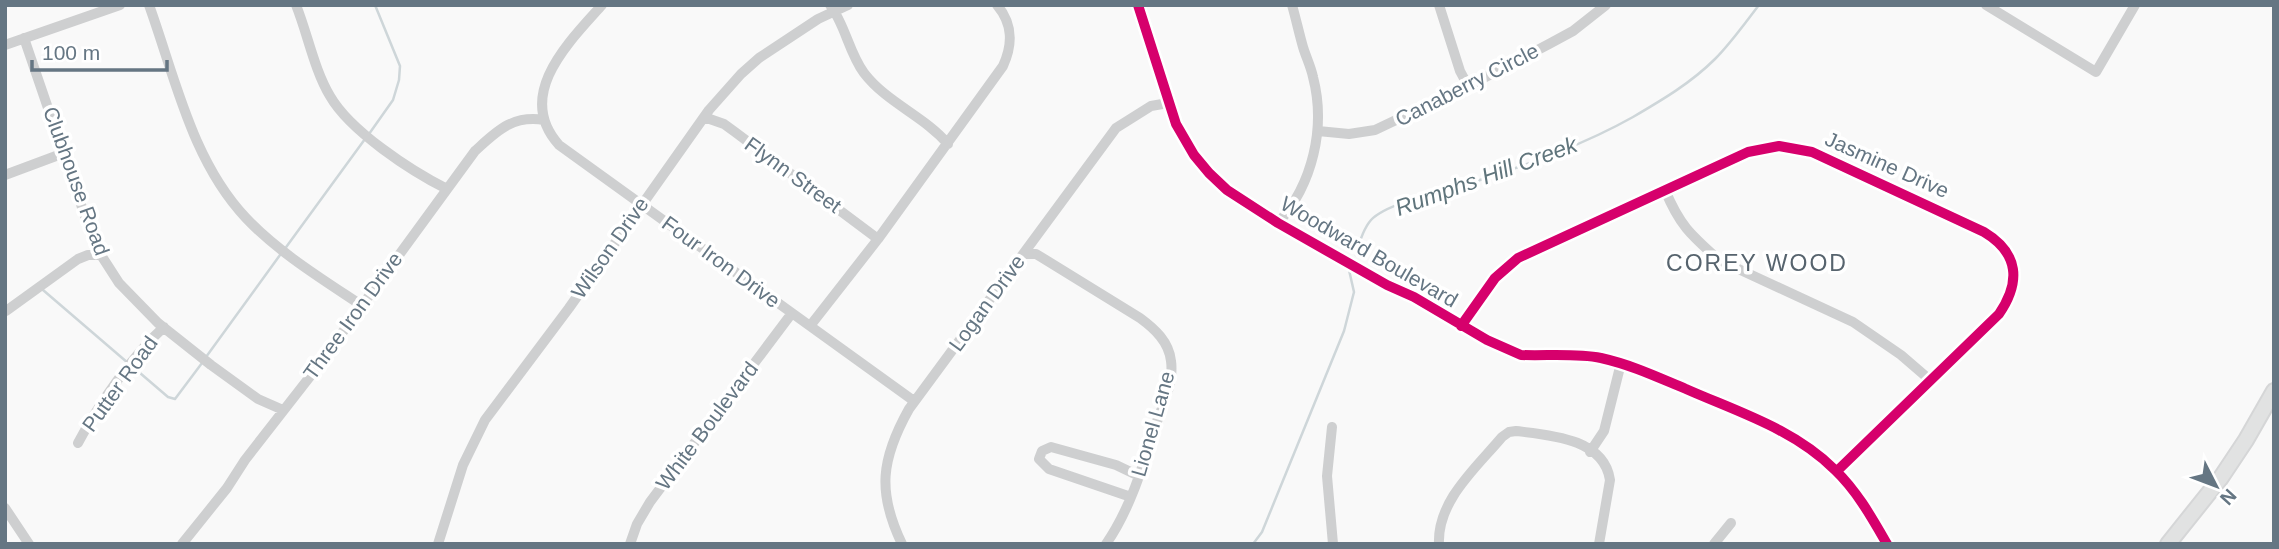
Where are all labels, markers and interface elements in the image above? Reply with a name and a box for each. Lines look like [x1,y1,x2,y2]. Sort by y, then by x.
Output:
scale bar [32,28,166,72]
street label: Canaberry Circle [1391,39,1542,131]
text: 100 m [42,41,100,64]
street label: Clubhouse Road [39,103,114,258]
street label: Jasmine Drive [1822,127,1953,202]
water label: Rumphs Hill Creek [1391,130,1582,221]
street label: Flynn Street [741,132,846,217]
street label: Woodward Boulevard [1277,192,1462,312]
street label: Wilson Drive [566,193,653,303]
street label: Four Iron Drive [658,211,785,312]
street label: Three Iron Drive [299,248,406,384]
street label: Logan Drive [944,250,1029,355]
district label: COREY WOOD [1666,250,1848,276]
street label: Putter Road [77,332,162,436]
street label: White Boulevard [651,357,762,494]
street label: Lionel Lane [1126,368,1179,479]
north arrow [2181,451,2251,521]
text: N [2216,485,2241,509]

